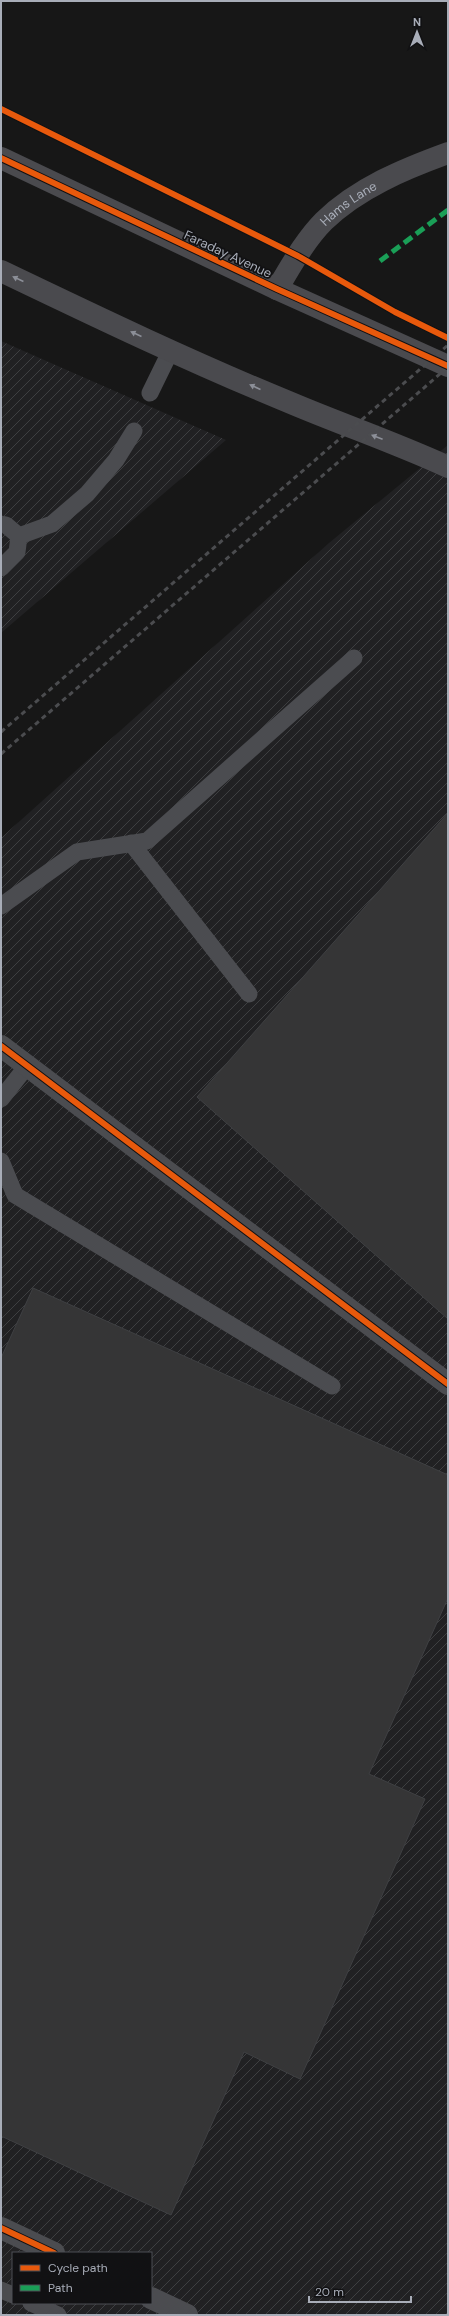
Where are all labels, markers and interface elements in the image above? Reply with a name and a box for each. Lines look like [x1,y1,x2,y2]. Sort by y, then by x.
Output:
north arrow [397,12,437,52]
text: N [413,15,421,29]
street label: Hams Lane [316,177,379,229]
street label: Faraday Avenue [181,226,275,282]
one-way arrow [13,276,24,282]
one-way arrow [130,331,142,337]
one-way arrow [249,384,260,390]
one-way arrow [371,434,383,440]
legend [12,2252,152,2304]
text: Cycle path [48,2260,108,2276]
scale bar [309,2278,411,2304]
text: Path [48,2280,73,2296]
text: 20 m [315,2284,344,2300]

